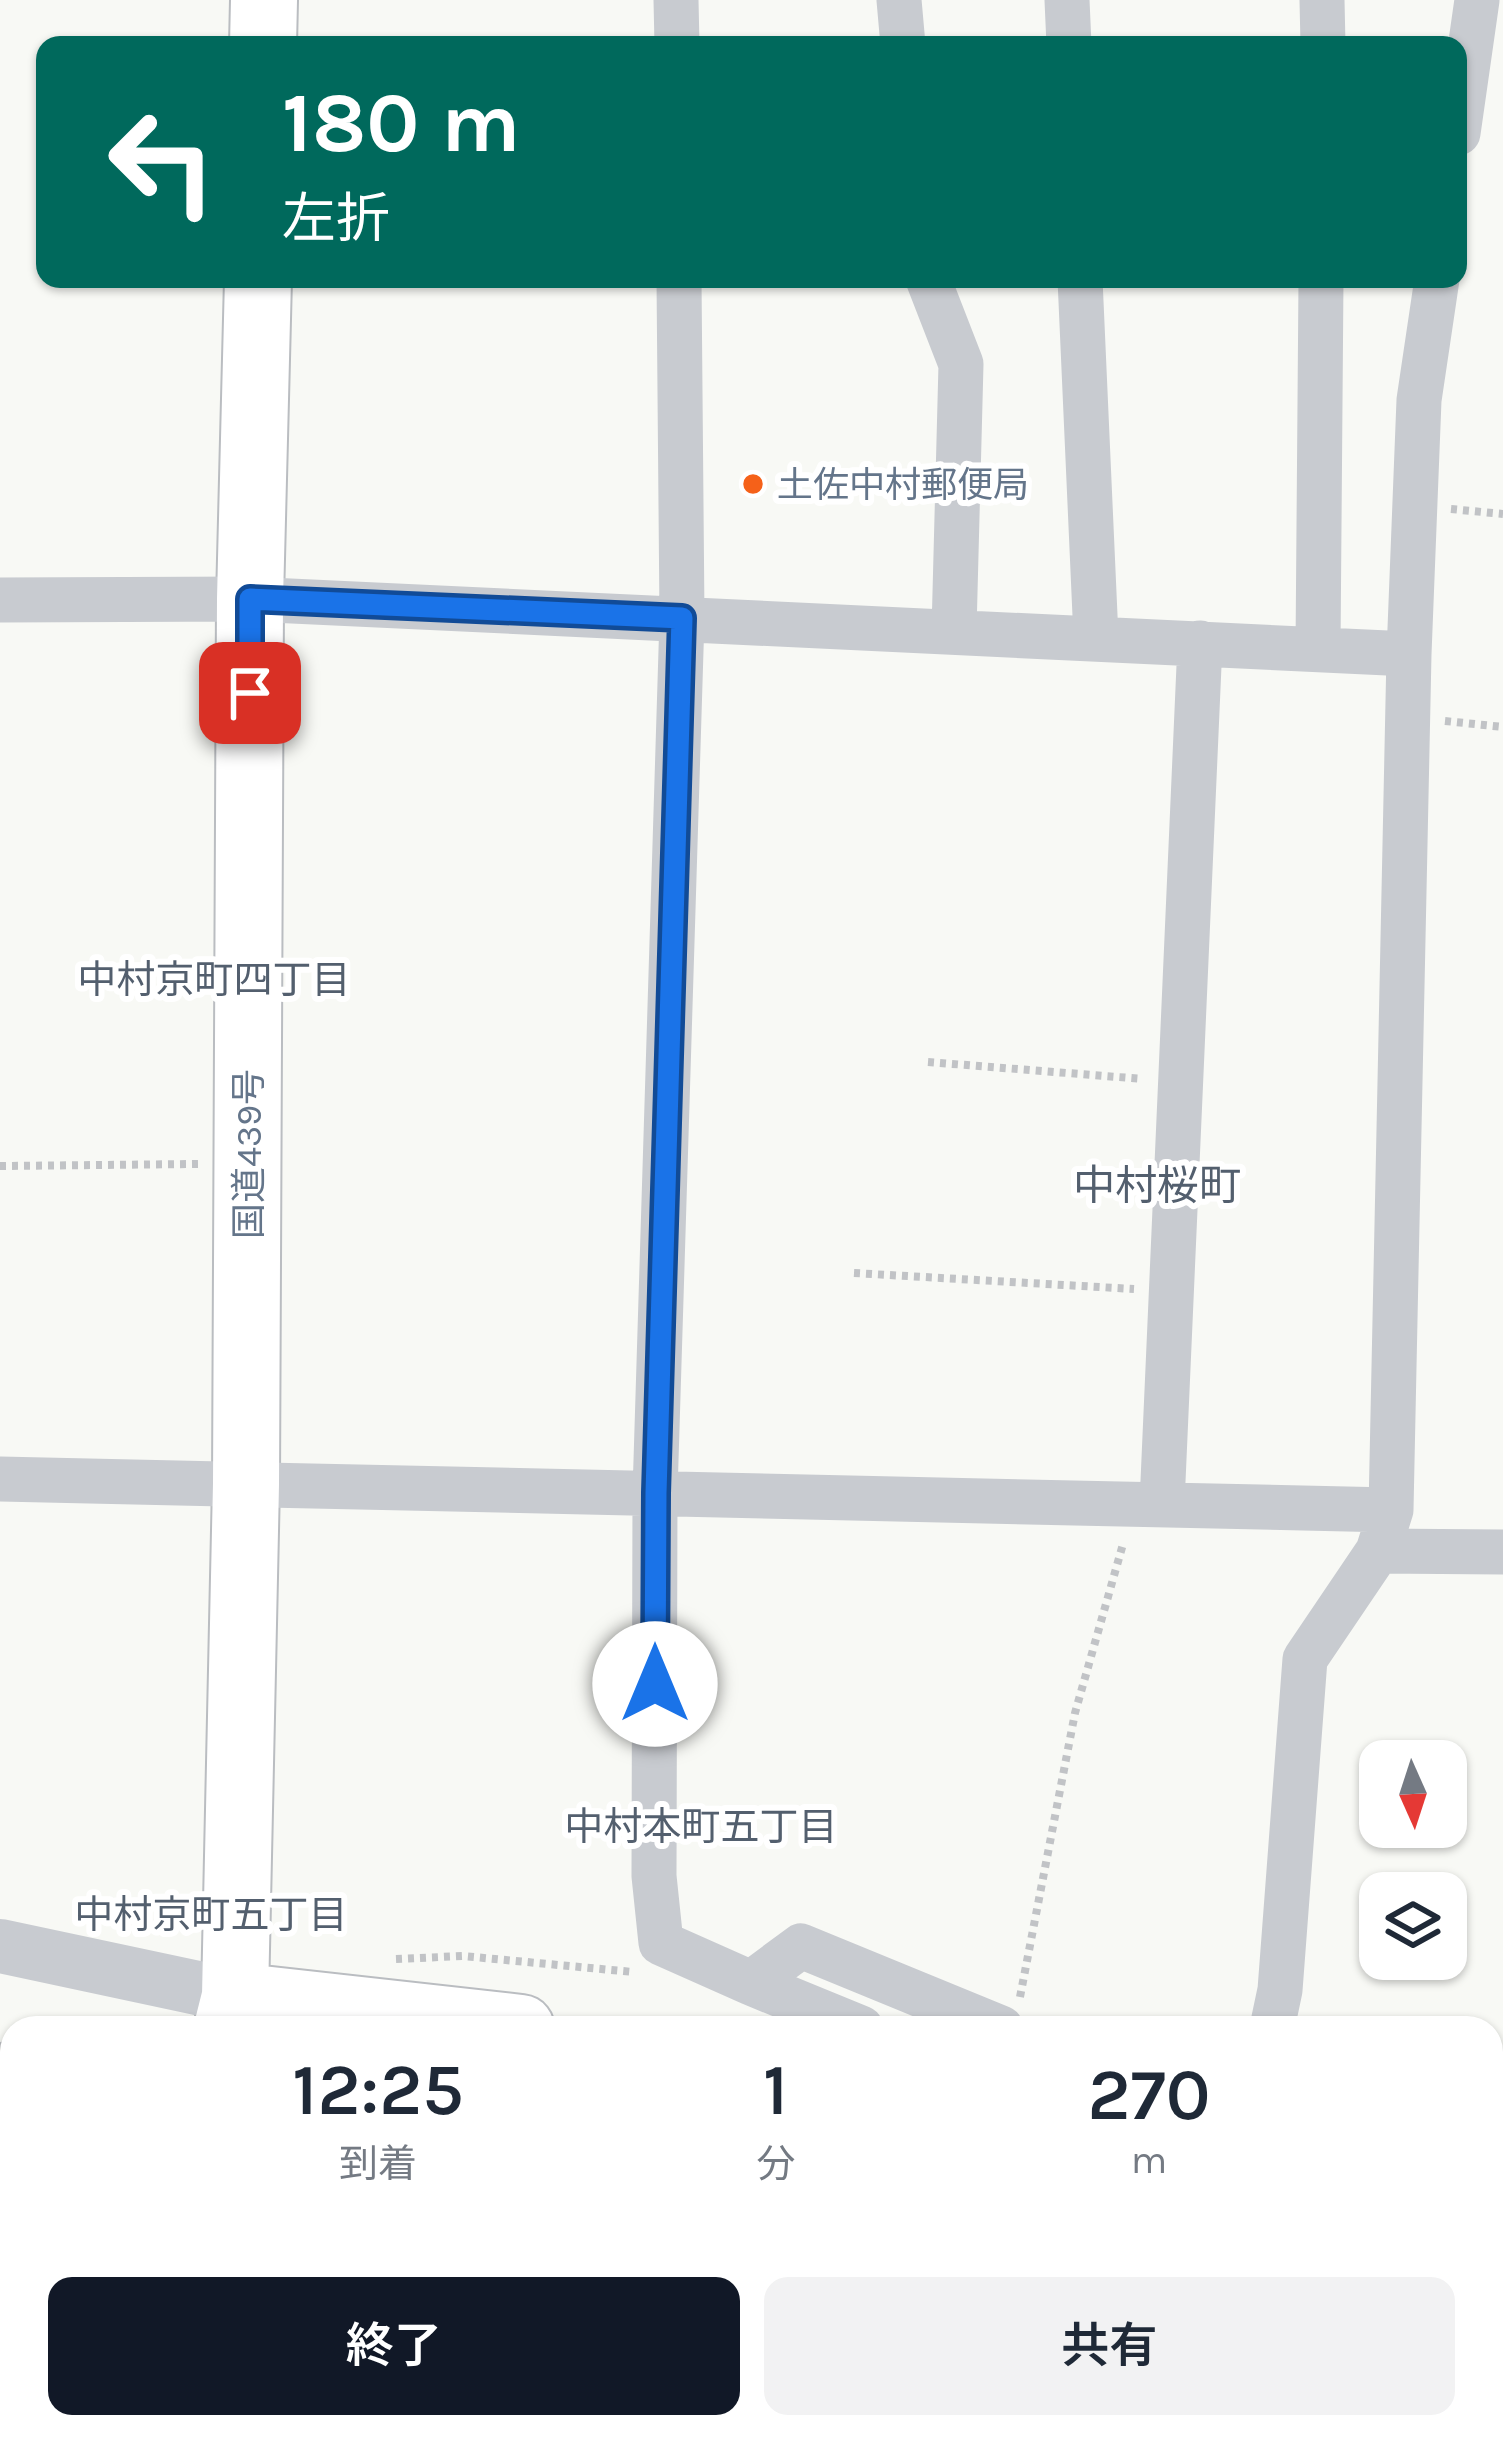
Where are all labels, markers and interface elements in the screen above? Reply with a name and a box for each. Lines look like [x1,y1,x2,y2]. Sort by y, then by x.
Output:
text: 180 m [282,74,520,172]
icon: left [84,84,240,240]
text: 左折 [282,187,390,251]
place label: 土佐中村郵便局 [777,464,1029,506]
marker: 土佐中村郵便局 [740,471,766,497]
pin [199,642,301,744]
icon: arrive [217,660,283,726]
district label: 中村京町四丁目 [77,957,351,1003]
street label: 国道439号 [228,1069,270,1239]
district label: 中村桜町 [1073,1161,1241,1211]
position arrow [592,1621,718,1747]
north arrow [1359,1740,1467,1848]
map controls [1359,1740,1467,1980]
district label: 中村本町五丁目 [564,1804,838,1850]
button: layers [1359,1872,1467,1980]
district label: 中村京町五丁目 [74,1892,348,1938]
text: 12:25 [292,2048,464,2132]
text: 1 [763,2048,788,2132]
text: 270 [1088,2053,1211,2137]
text: m [1131,2137,1167,2183]
text: 到着 [339,2141,417,2187]
text: 分 [756,2141,795,2187]
button: 終了 [48,2277,740,2415]
button: 共有 [764,2277,1455,2415]

